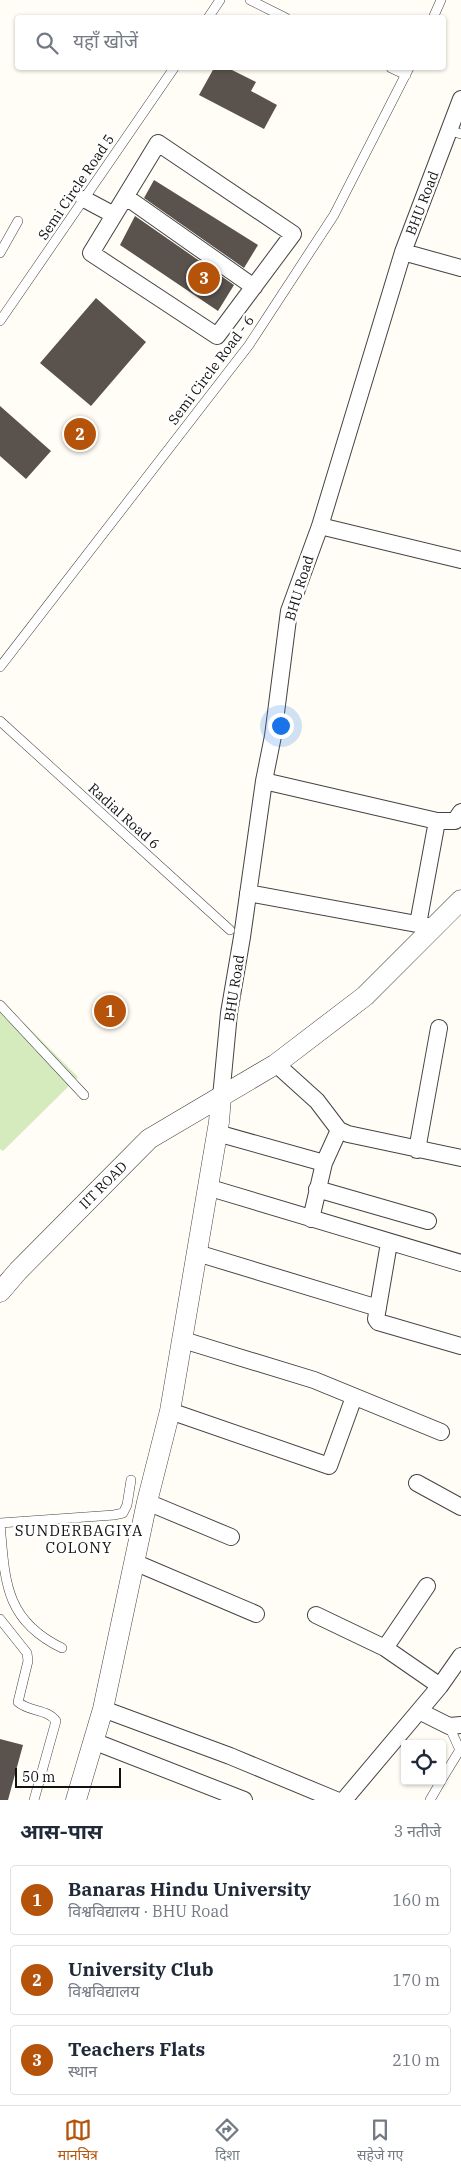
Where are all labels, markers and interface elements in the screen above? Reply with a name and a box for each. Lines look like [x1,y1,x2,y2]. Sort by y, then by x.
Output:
search box [15,15,446,70]
icon: search [33,29,61,57]
text: यहाँ खोजें [73,29,138,53]
street label: Semi Circle Road 5 [34,131,118,243]
street label: BHU Road [402,168,443,238]
pin: 3 [188,259,220,297]
street label: Semi Circle Road - 6 [164,312,258,428]
pin: 2 [64,415,96,453]
street label: BHU Road [281,553,318,623]
your location [268,713,294,739]
street label: Radial Road 6 [84,779,164,853]
street label: BHU Road [220,953,248,1023]
pin: 1 [94,992,126,1030]
street label: IIT ROAD [75,1157,131,1213]
district label: SUNDERBAGIYA COLONY [15,1521,143,1557]
map controls [401,1740,446,1785]
button: locate [401,1740,446,1785]
scale bar [15,1765,121,1788]
text: 50 m [22,1768,55,1786]
text: आस-पास [20,1817,103,1845]
text: 3 नतीजे [394,1821,441,1841]
text: Banaras Hindu University [68,1877,311,1901]
text: 1 [32,1890,42,1910]
text: 160 m [392,1890,440,1910]
text: विश्वविद्यालय · BHU Road [68,1901,229,1921]
text: University Club [68,1957,214,1981]
text: 2 [32,1970,42,1990]
text: 170 m [392,1970,440,1990]
text: विश्वविद्यालय [68,1981,139,2001]
text: Teachers Flats [68,2037,205,2061]
text: 3 [32,2050,42,2070]
text: 210 m [392,2050,440,2070]
text: स्थान [68,2061,97,2081]
tab: मानचित्र [58,2116,98,2166]
tab: दिशा [213,2116,241,2166]
tab: सहेजे गए [357,2116,403,2166]

